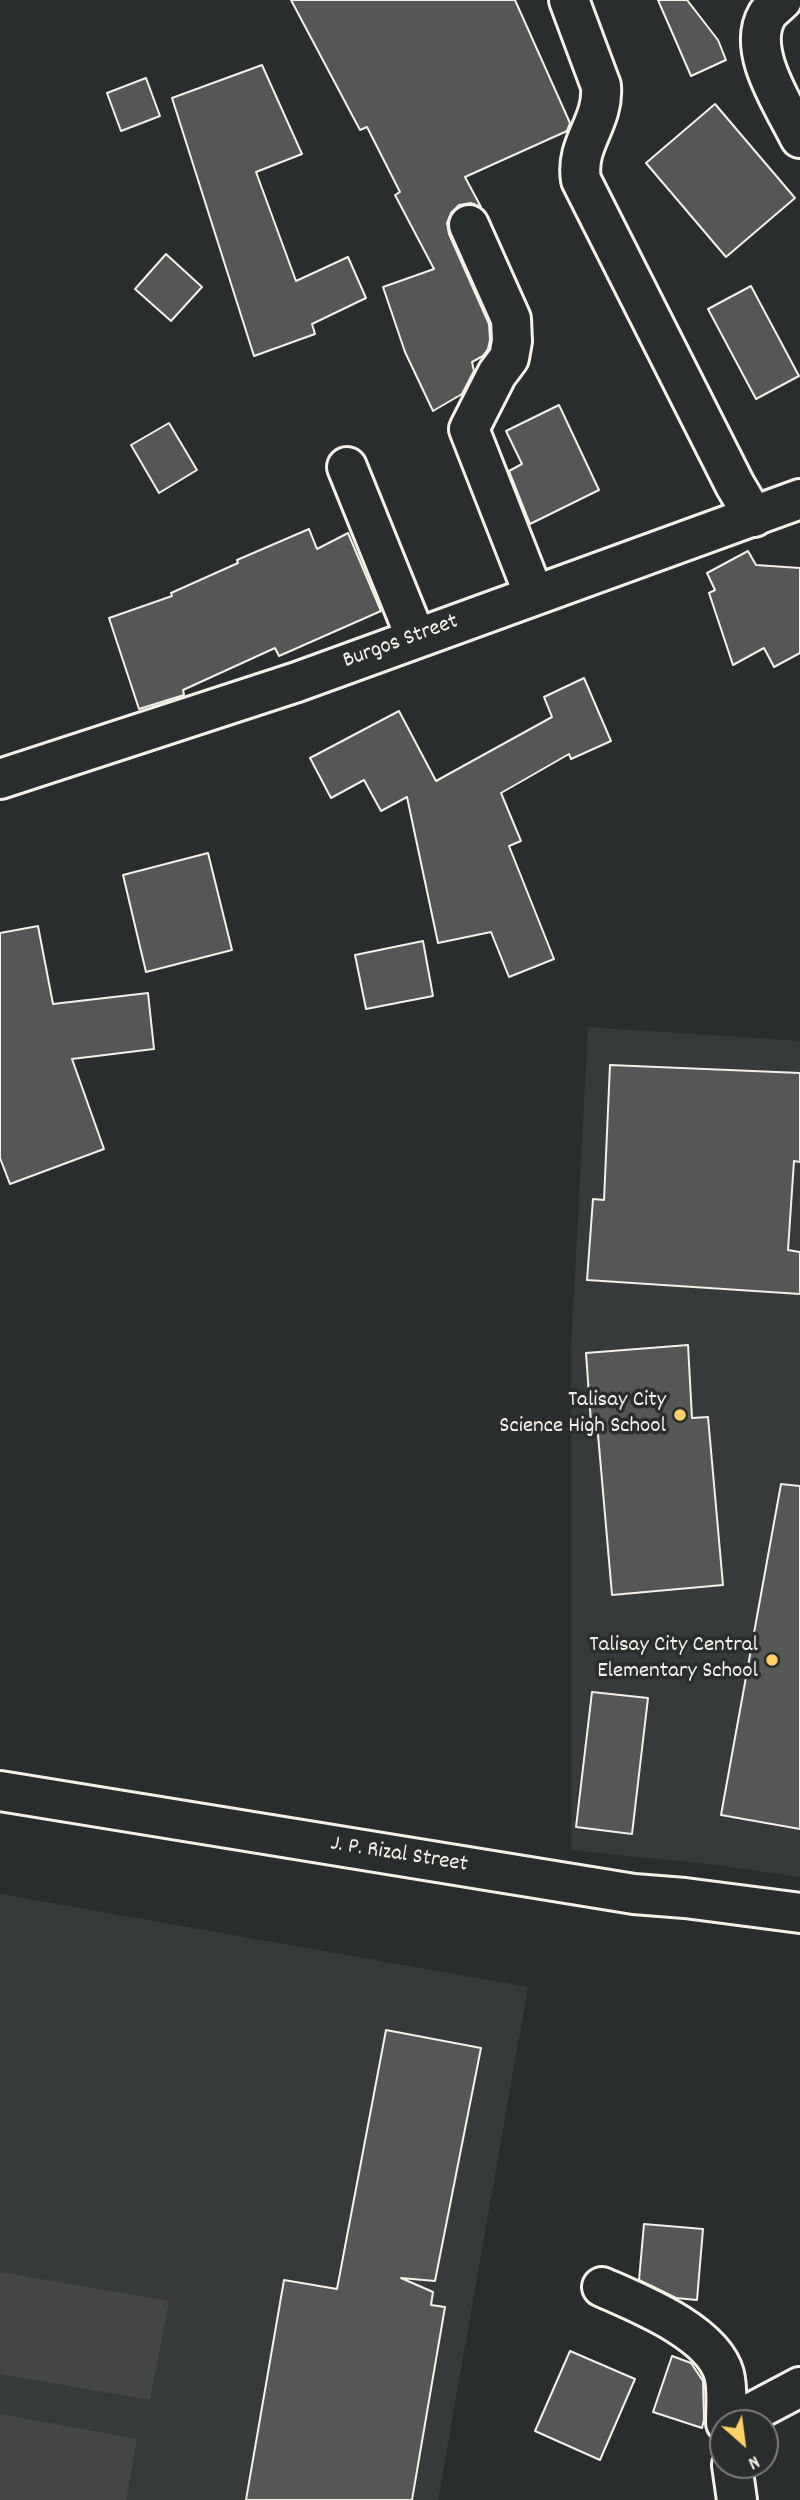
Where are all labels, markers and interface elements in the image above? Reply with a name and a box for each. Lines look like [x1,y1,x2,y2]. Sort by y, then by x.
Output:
street label: Burgos Street [340,609,462,677]
place label: Talisay City Science High School [499,1388,666,1442]
marker: Talisay City Science High School [672,1407,688,1423]
place label: Talisay City Central Elementary School [589,1633,758,1687]
marker: Talisay City Central Elementary School [764,1652,780,1668]
street label: J. P. Rizal Street [328,1832,470,1880]
north arrow [709,2409,779,2479]
text: N [743,2447,764,2475]

